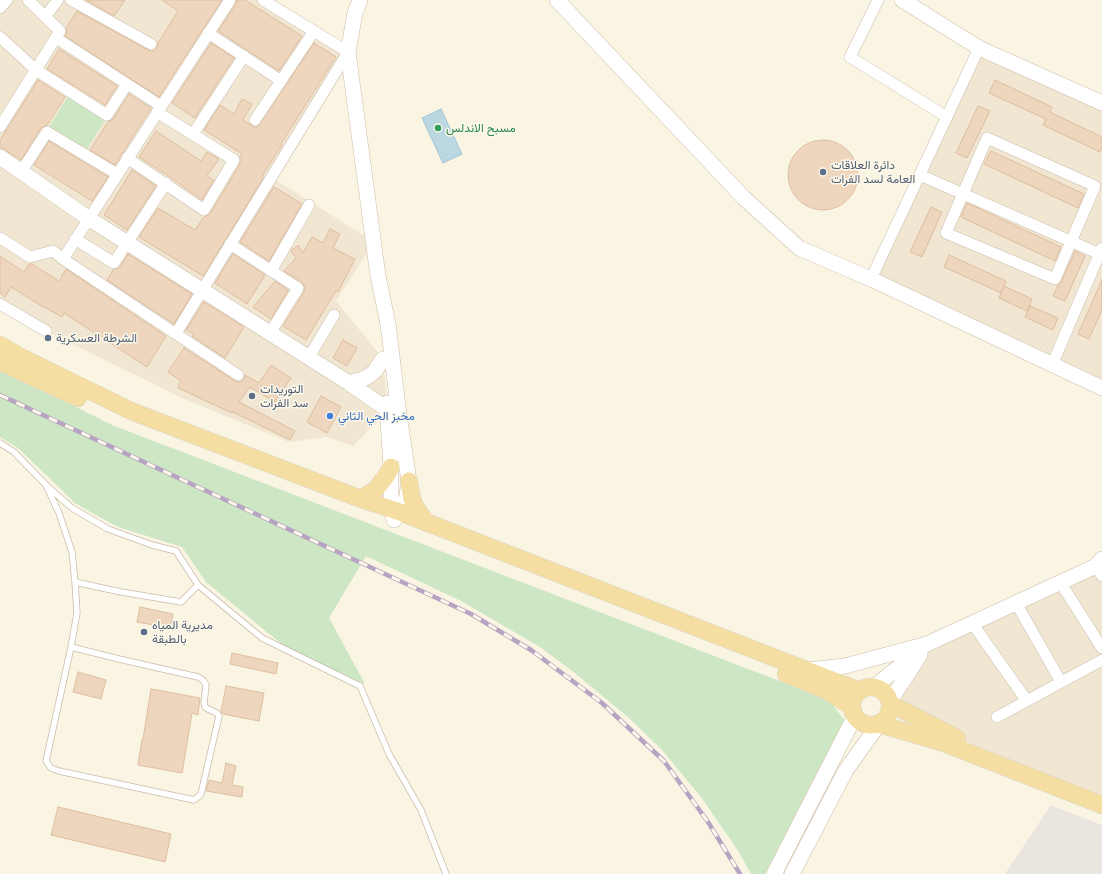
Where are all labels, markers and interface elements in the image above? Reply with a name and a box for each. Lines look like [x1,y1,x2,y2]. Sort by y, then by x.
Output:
place label: مسبح الاندلس [446,121,516,135]
marker: مسبح الاندلس [433,123,443,133]
place label: دائرة العلاقات العامة لسد الفرات [831,158,915,186]
marker: دائرة العلاقات العامة لسد الفرات [818,167,828,177]
place label: الشرطة العسكرية [56,331,137,345]
marker: الشرطة العسكرية [43,333,53,343]
place label: التوريدات سد الفرات [260,382,308,410]
marker: التوريدات سد الفرات [247,391,257,401]
place label: مخبز الحي الثاني [338,409,415,423]
marker: مخبز الحي الثاني [325,411,335,421]
place label: مديرية المياه بالطبقة [152,618,213,646]
marker: مديرية المياه بالطبقة [139,627,149,637]

